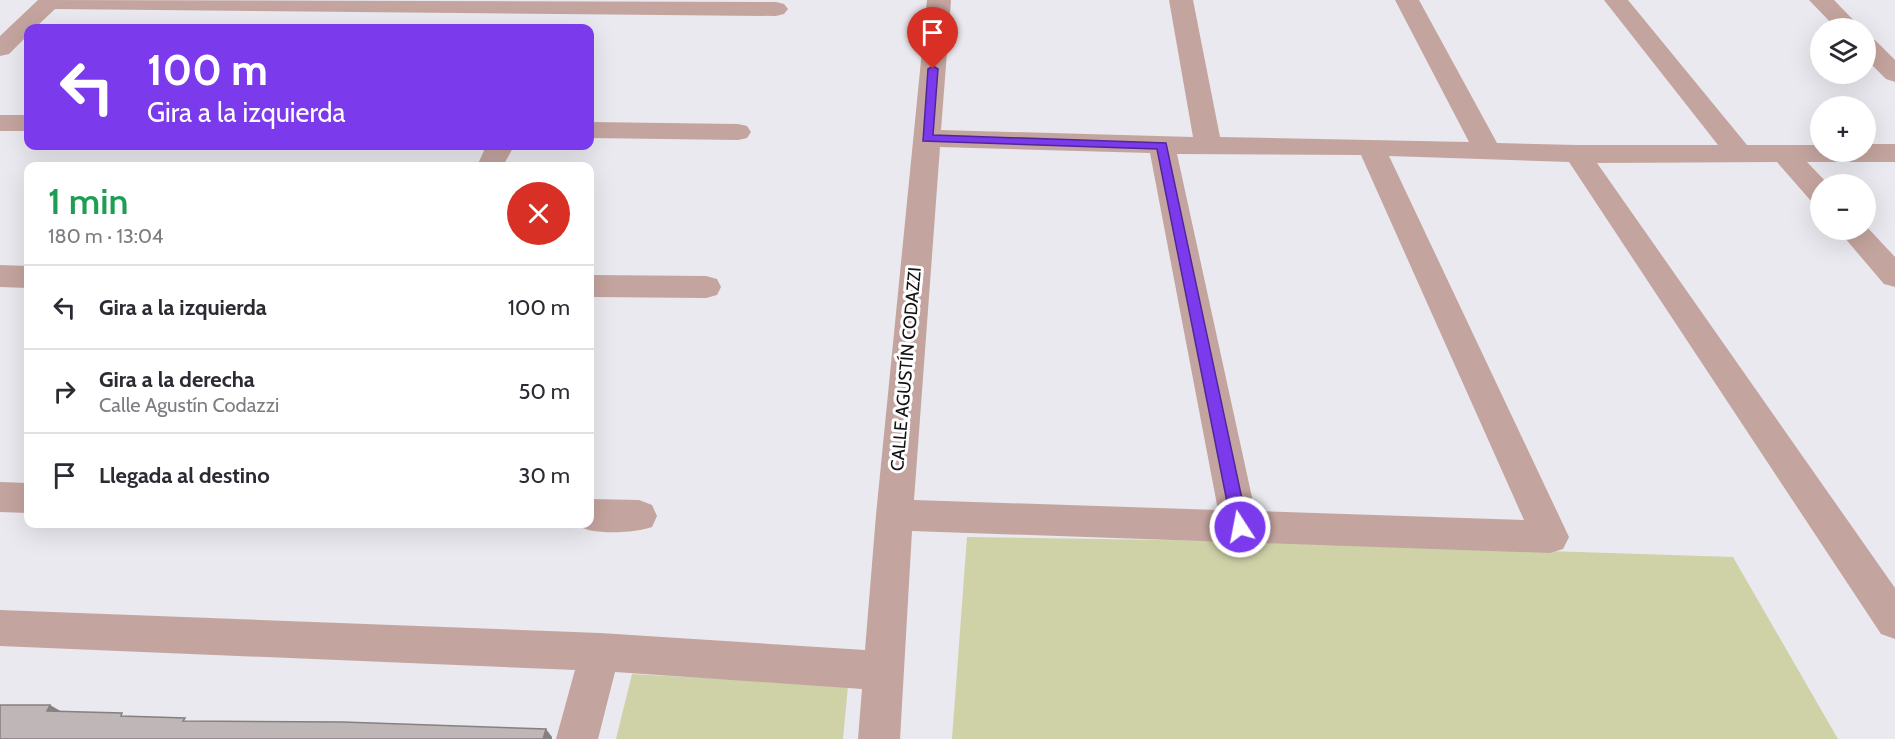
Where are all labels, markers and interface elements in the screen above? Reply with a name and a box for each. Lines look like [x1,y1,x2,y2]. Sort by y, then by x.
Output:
pin [907,7,958,69]
icon: arrive [916,16,949,49]
map controls [1810,18,1876,240]
button: layers [1810,18,1876,84]
text: 100 m [147,44,268,96]
icon: left [48,48,126,126]
text: Gira a la izquierda [147,96,346,129]
button: + [1810,96,1876,162]
button: − [1810,174,1876,240]
text: 1 min [48,179,128,223]
button: close [507,182,570,245]
text: 180 m · 13:04 [48,224,163,248]
street label: CALLE AGUSTÍN CODAZZI [886,266,926,472]
icon: left [48,291,81,324]
text: Gira a la izquierda [99,294,267,321]
text: 100 m [508,294,570,321]
text: Gira a la derecha [99,366,255,393]
icon: right [48,375,81,408]
text: 50 m [518,378,570,405]
text: Calle Agustín Codazzi [99,393,279,417]
icon: arrive [48,459,81,492]
text: Llegada al destino [99,462,270,489]
text: 30 m [518,462,570,489]
position arrow [1208,495,1272,559]

